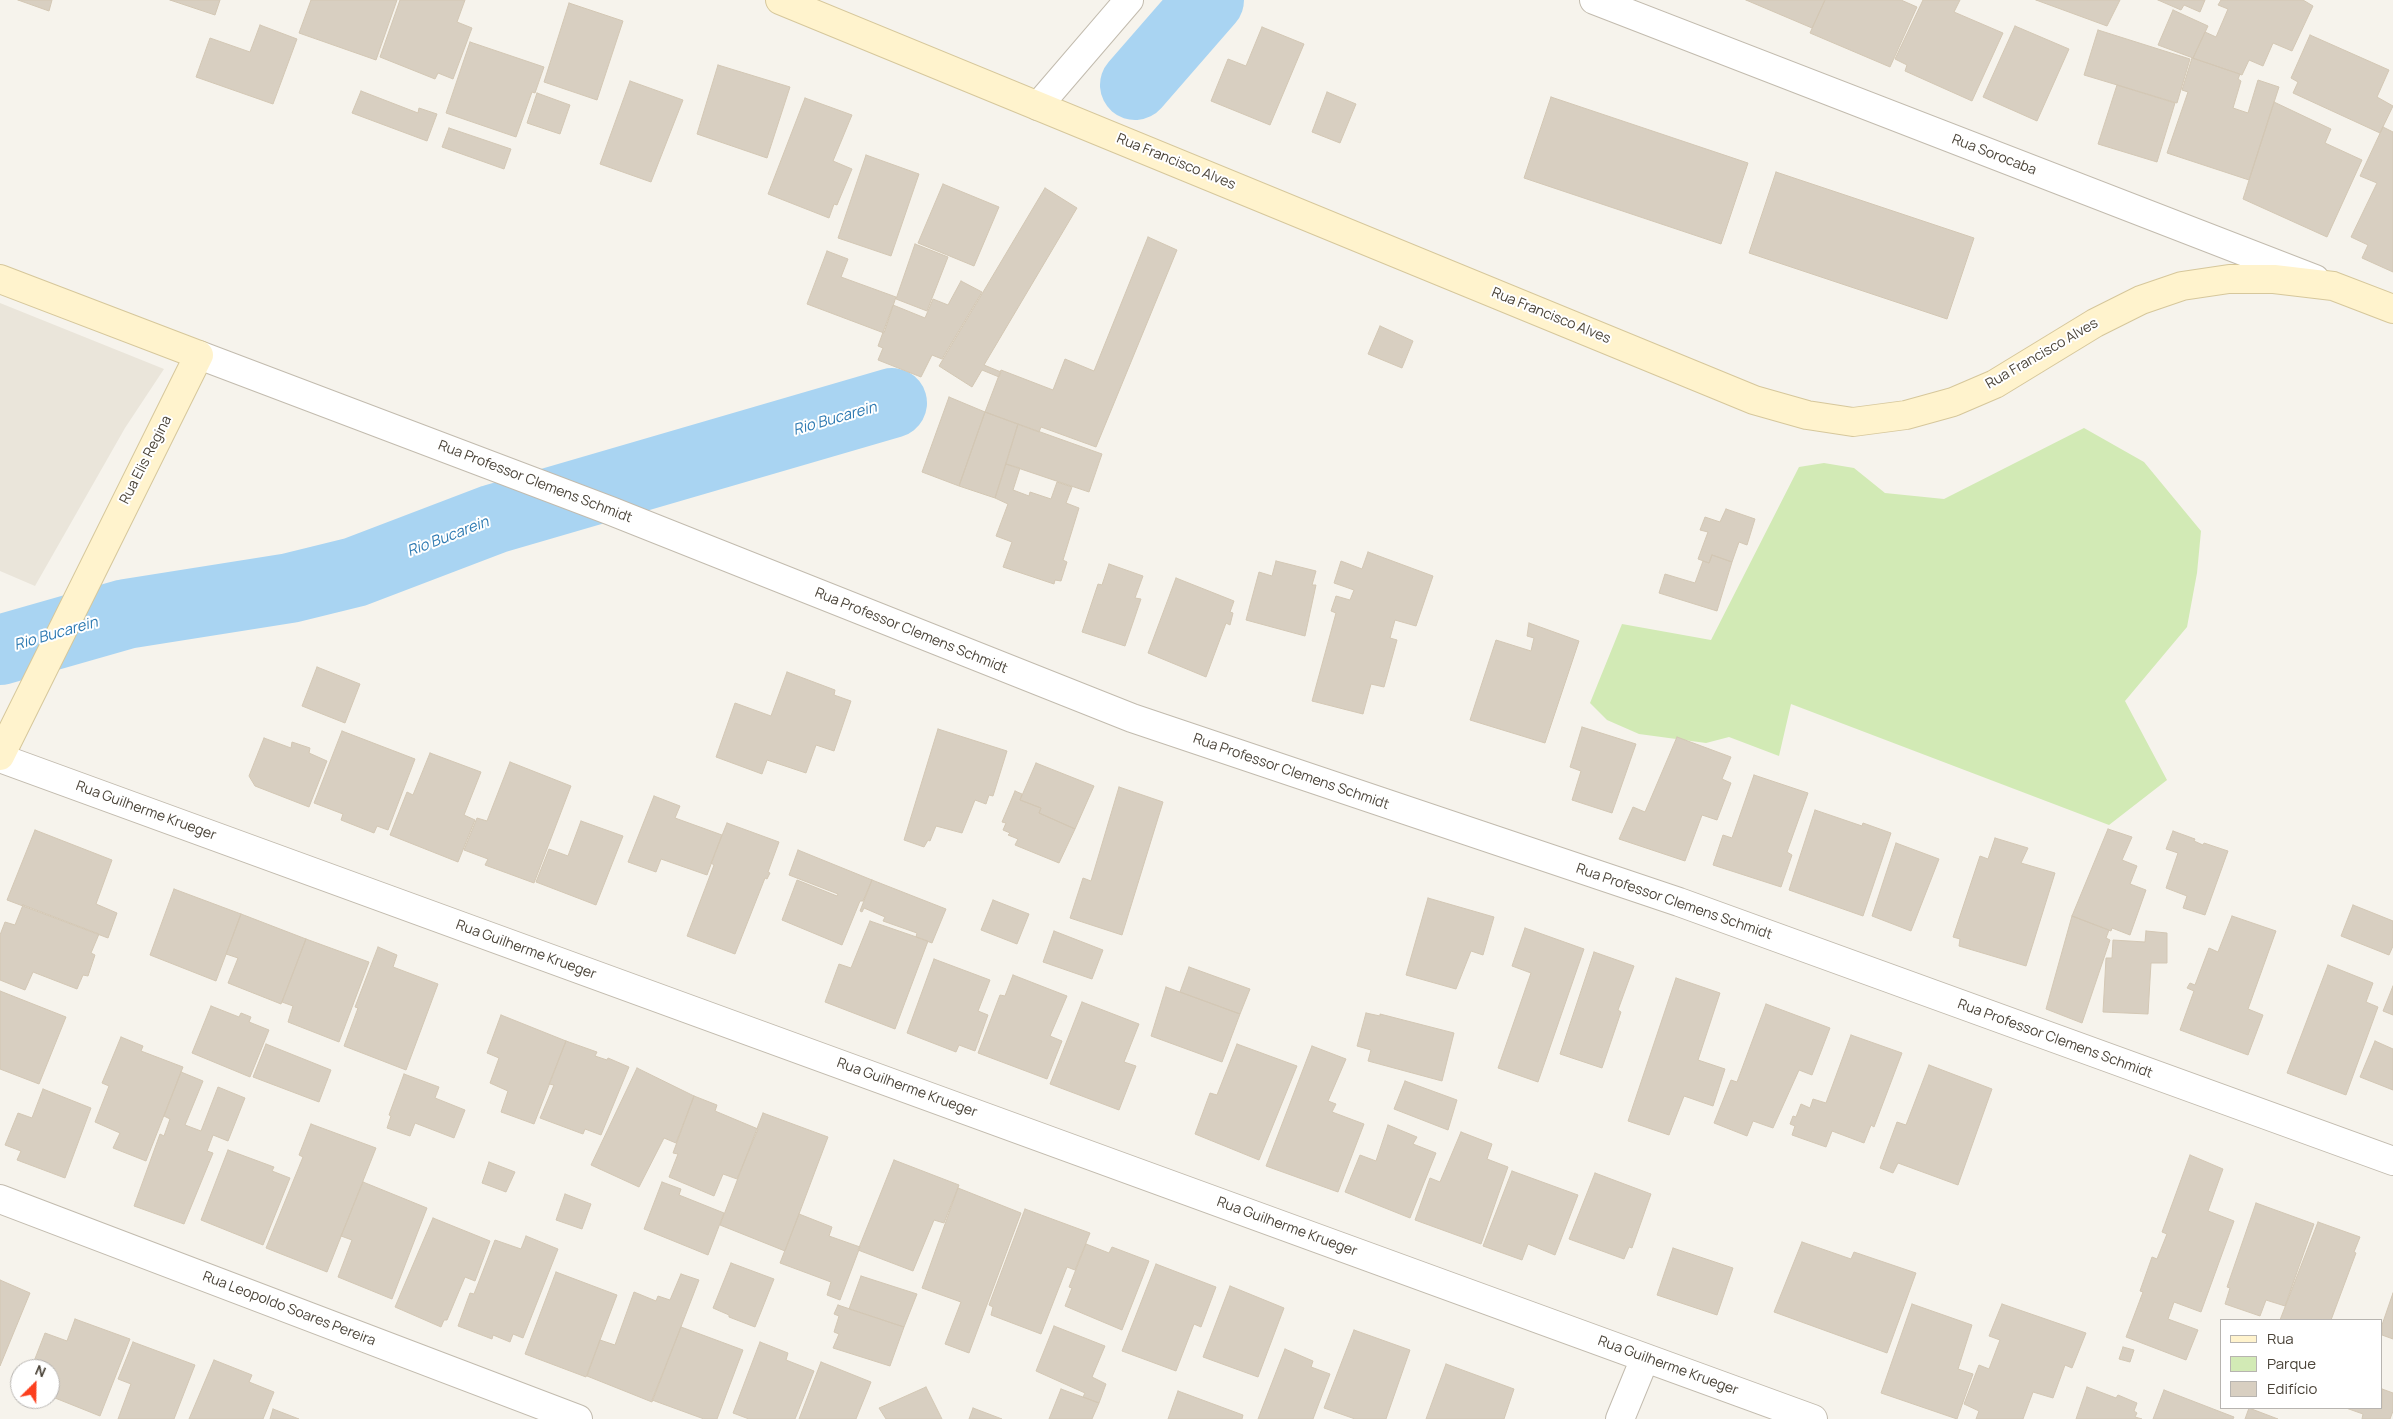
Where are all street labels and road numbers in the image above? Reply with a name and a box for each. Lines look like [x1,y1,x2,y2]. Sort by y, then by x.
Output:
street label: Rua Francisco Alves [1114,130,1238,194]
street label: Rua Sorocaba [1949,131,2039,179]
street label: Rua Francisco Alves [1489,284,1613,348]
street label: Rua Francisco Alves [1983,315,2101,393]
street label: Rua Elis Regina [116,413,176,507]
street label: Rua Professor Clemens Schmidt [436,437,634,527]
street label: Rua Professor Clemens Schmidt [812,585,1010,677]
street label: Rua Professor Clemens Schmidt [1191,730,1391,814]
street label: Rua Guilherme Krueger [74,778,218,844]
street label: Rua Professor Clemens Schmidt [1574,860,1774,944]
street label: Rua Guilherme Krueger [454,917,598,983]
street label: Rua Professor Clemens Schmidt [1955,996,2155,1082]
street label: Rua Guilherme Krueger [835,1055,979,1121]
street label: Rua Guilherme Krueger [1215,1194,1359,1260]
street label: Rua Leopoldo Soares Pereira [200,1268,378,1350]
street label: Rua Guilherme Krueger [1596,1333,1740,1399]

